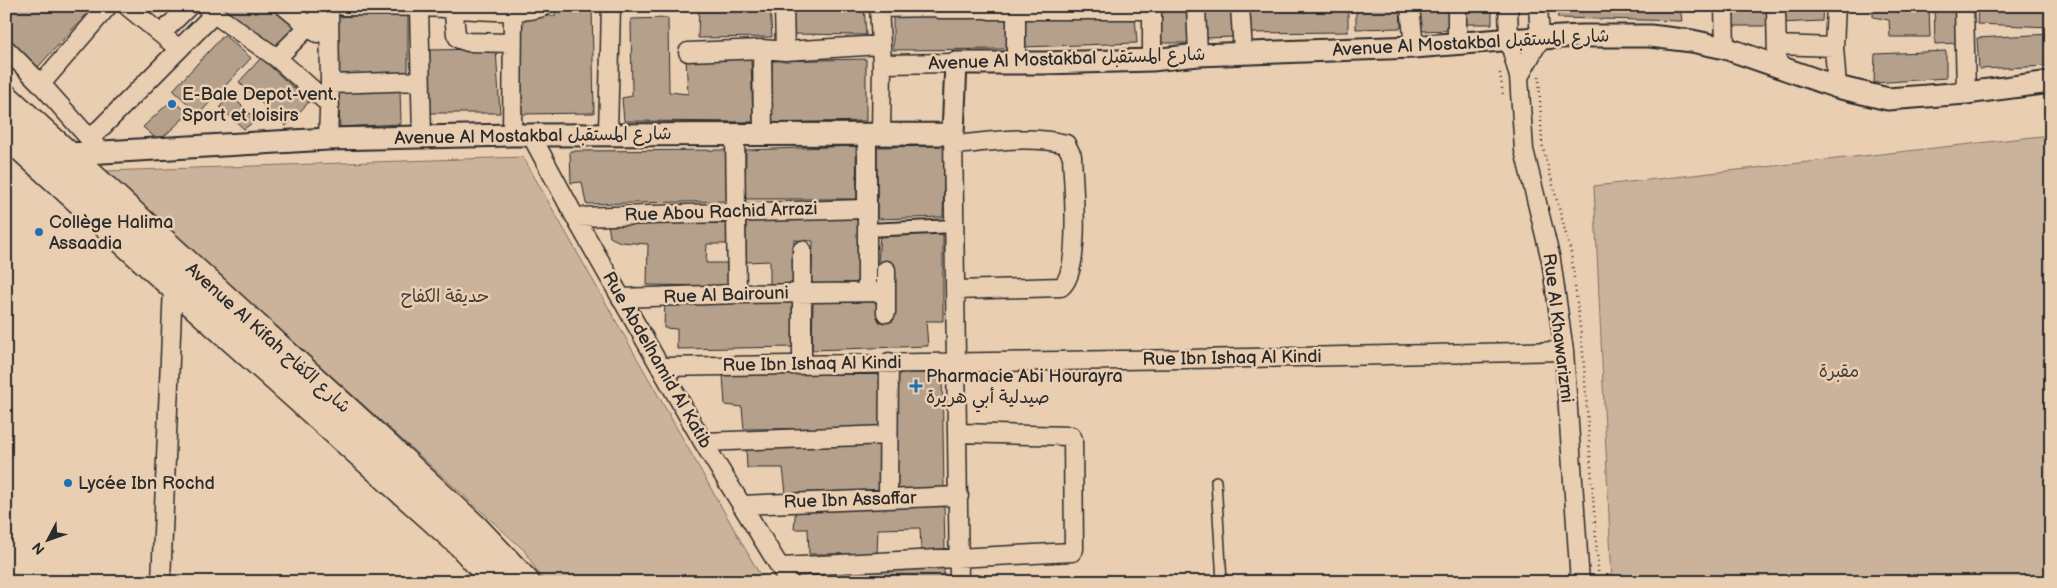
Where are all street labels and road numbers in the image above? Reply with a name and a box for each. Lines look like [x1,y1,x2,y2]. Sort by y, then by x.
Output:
street label: Avenue Al Mostakbal شارع المستقبل [1332,25,1610,62]
street label: Avenue Al Mostakbal شارع المستقبل [928,44,1206,75]
street label: Avenue Al Mostakbal شارع المستقبل [394,123,672,150]
street label: Rue Abou Rachid Arrazi [624,198,818,226]
street label: Rue Al Khawarizmi [1538,252,1578,404]
street label: Avenue Al Kifah شارع الكفاح [181,258,355,418]
street label: Rue Abdelhamid Al Katib [598,268,716,452]
street label: Rue Al Bairouni [663,282,789,308]
street label: Rue Ibn Ishaq Al Kindi [1142,346,1322,370]
street label: Rue Ibn Ishaq Al Kindi [722,352,902,376]
street label: Rue Ibn Assaffar [783,487,917,513]

